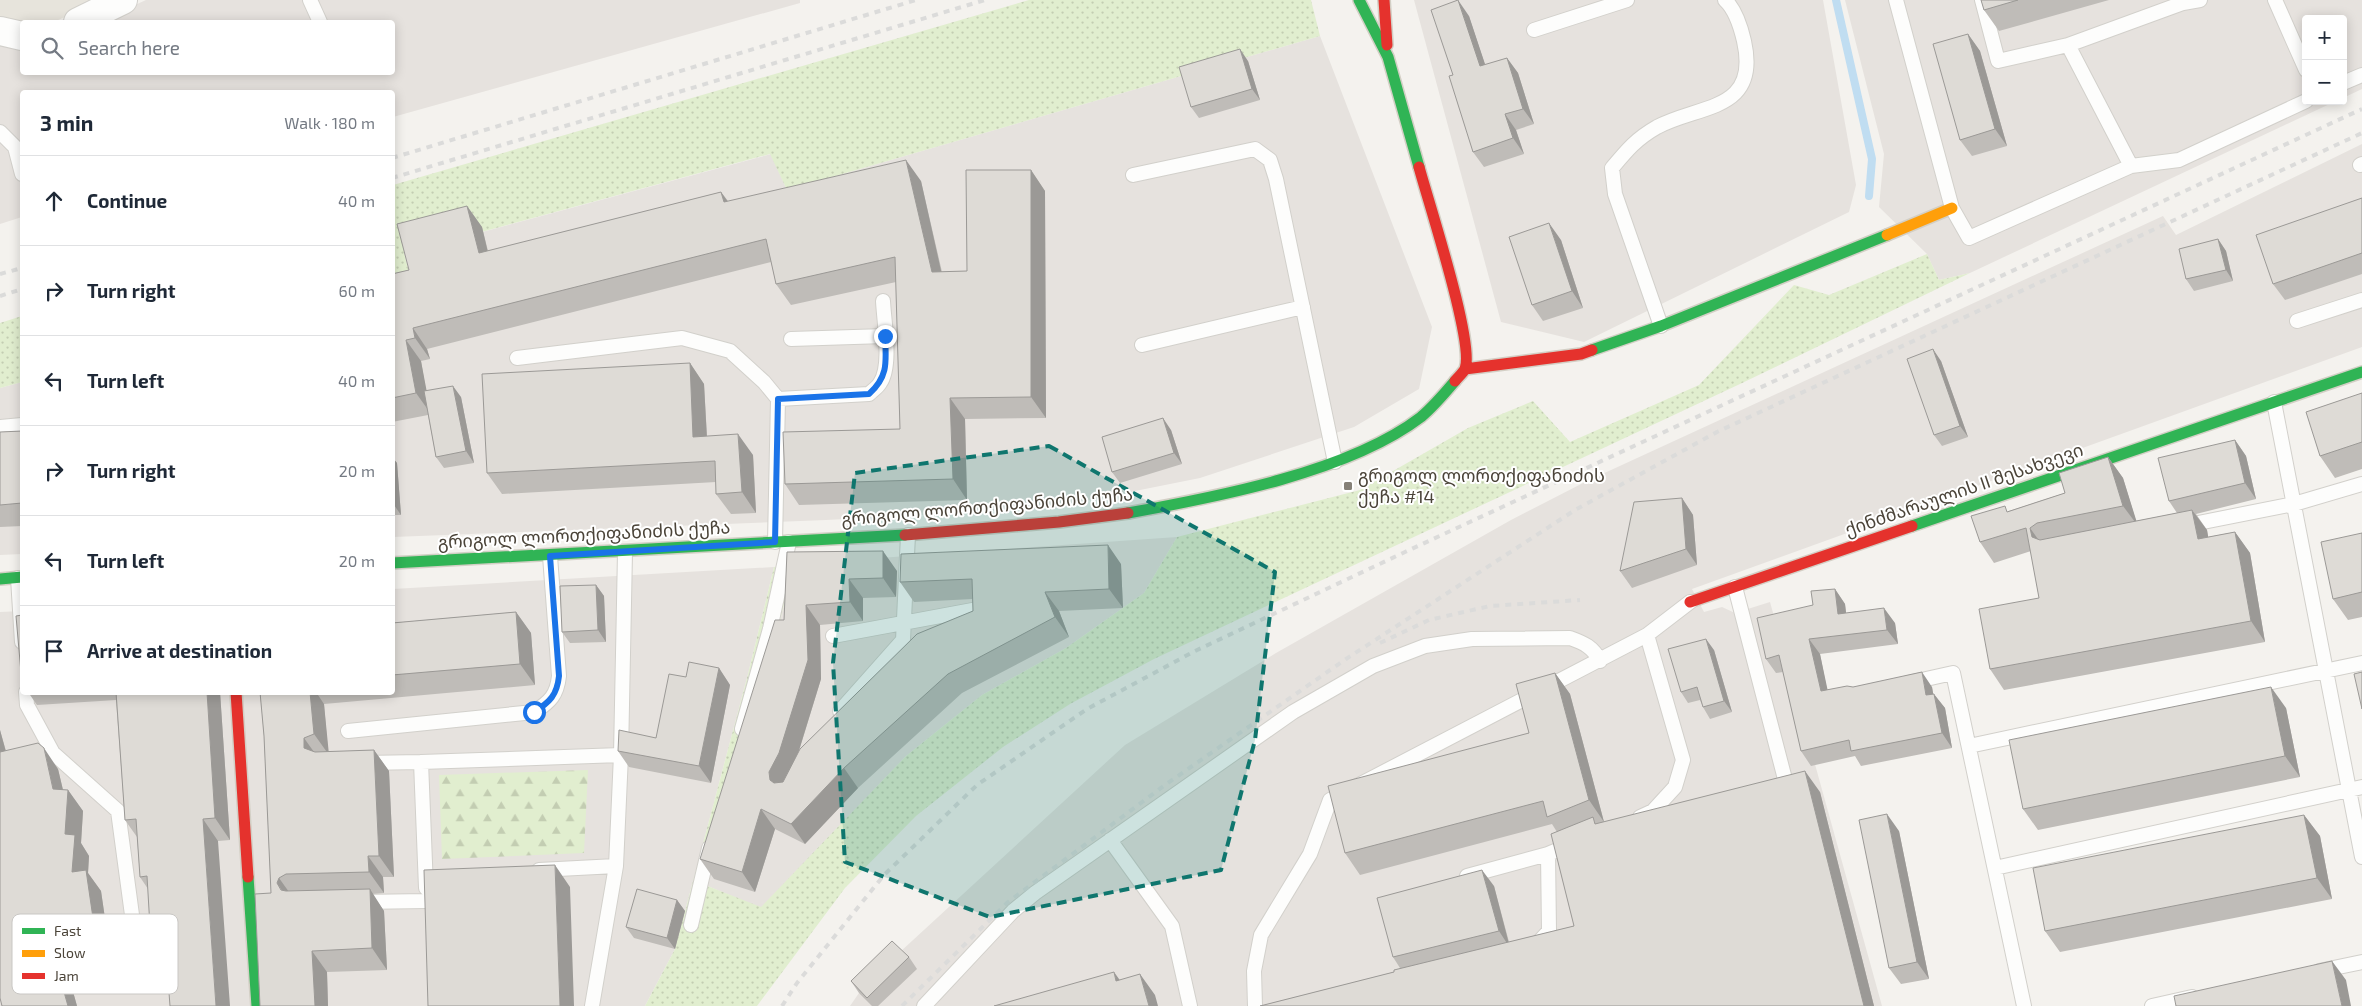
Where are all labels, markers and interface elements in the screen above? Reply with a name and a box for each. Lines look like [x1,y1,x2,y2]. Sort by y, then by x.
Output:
map controls [2302,15,2347,105]
button: + [2302,15,2347,60]
search box [20,20,395,75]
icon: search [38,34,66,62]
text: Search here [78,36,180,59]
button: − [2302,60,2347,105]
text: 3 min [40,110,93,135]
text: Walk · 180 m [284,113,375,132]
icon: ahead [40,187,68,215]
text: Continue [87,189,167,212]
text: 40 m [338,191,375,210]
icon: right [40,277,68,305]
text: Turn right [87,279,175,302]
text: 60 m [339,281,375,300]
route end [874,325,897,348]
icon: left [40,367,68,395]
text: Turn left [87,369,164,392]
text: 40 m [338,371,375,390]
street label: ქინძმარაულის II შესახვევი [1842,438,2086,541]
icon: right [40,457,68,485]
text: Turn right [87,459,175,482]
text: 20 m [339,461,375,480]
place label: გრიგოლ ლორთქიფანიძის ქუჩა #14 [1358,464,1605,508]
marker: გრიგოლ ლორთქიფანიძის ქუჩა #14 [1342,480,1354,492]
street label: გრიგოლ ლორთქიფანიძის ქუჩა [840,482,1134,531]
street label: გრიგოლ ლორთქიფანიძის ქუჩა [437,515,731,554]
icon: left [40,547,68,575]
text: Turn left [87,549,164,572]
text: 20 m [339,551,375,570]
icon: arrive [40,637,68,665]
text: Arrive at destination [87,639,272,662]
route start [523,701,546,724]
legend [12,914,178,994]
text: Fast [54,922,81,939]
text: Slow [54,944,86,961]
text: Jam [54,967,79,984]

